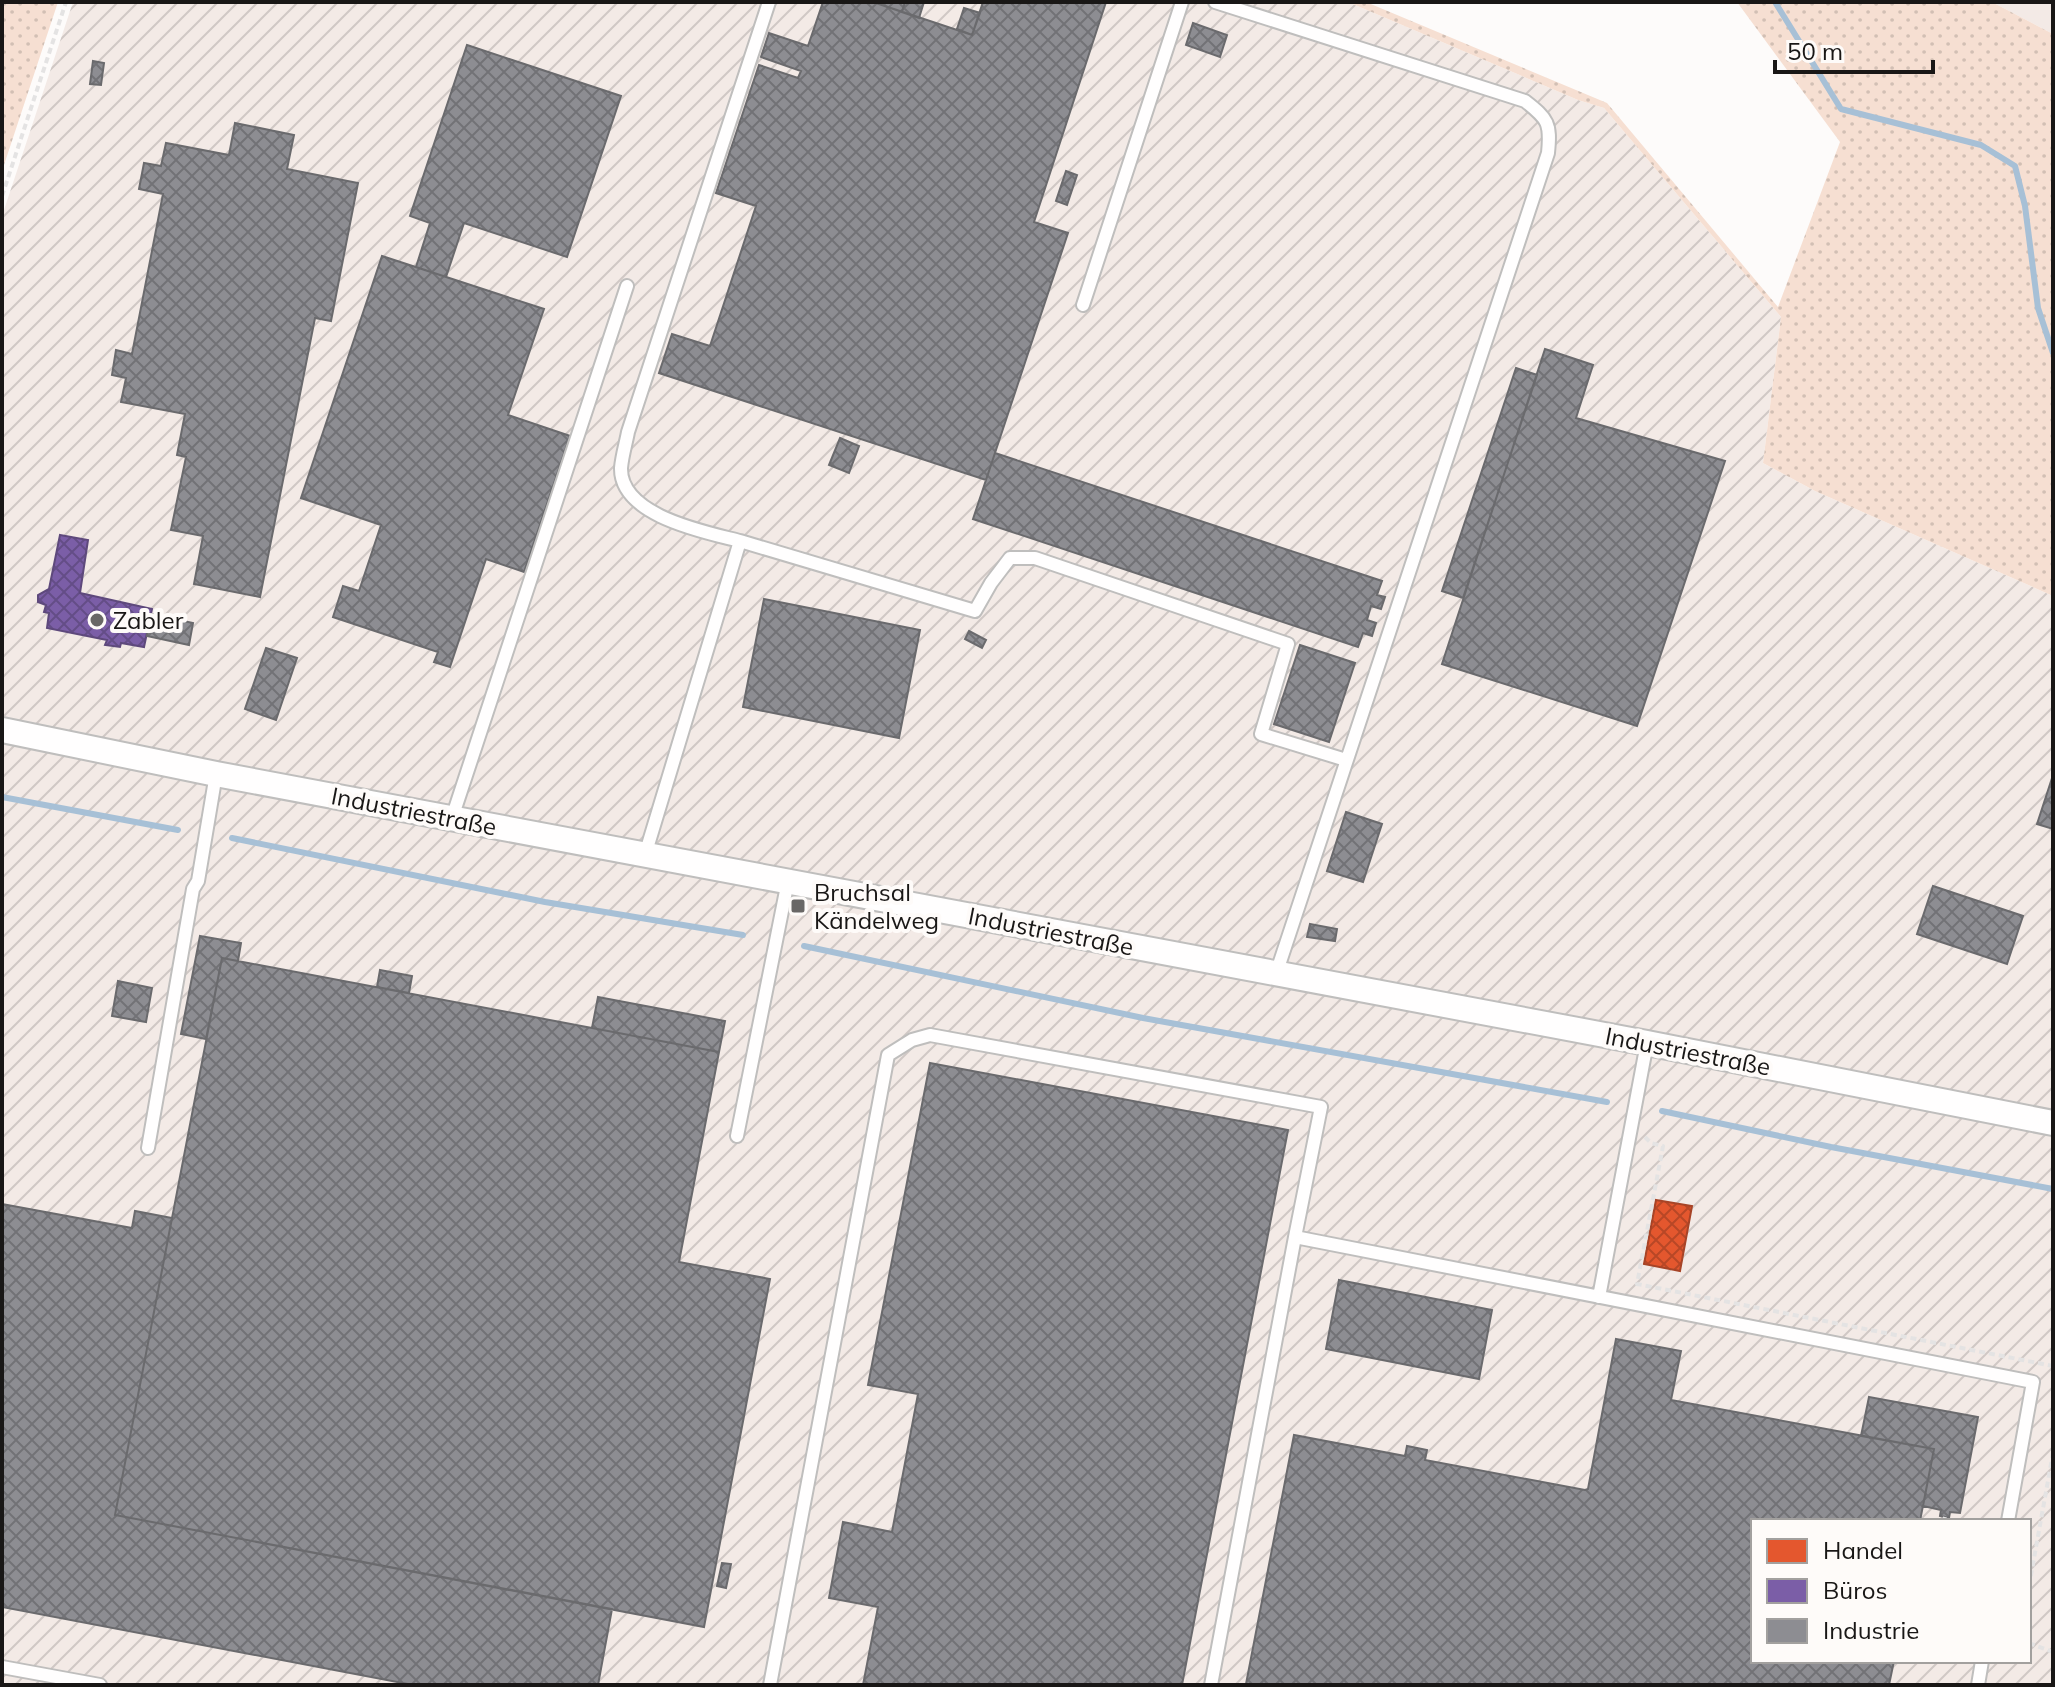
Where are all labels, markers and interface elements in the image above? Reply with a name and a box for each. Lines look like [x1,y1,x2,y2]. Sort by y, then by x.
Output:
scale bar [1775,24,1933,74]
text: 50 m [1787,36,1843,66]
place label: Zabler [113,605,184,635]
marker: Zabler [88,611,106,629]
street label: Industriestraße [329,780,499,842]
place label: Bruchsal Kändelweg [814,877,939,935]
marker: Bruchsal Kändelweg [789,897,807,915]
street label: Industriestraße [966,900,1136,962]
street label: Industriestraße [1603,1020,1773,1082]
legend [1751,1519,2031,1663]
text: Handel [1823,1535,1903,1565]
text: Büros [1823,1575,1887,1605]
text: Industrie [1823,1615,1919,1645]

